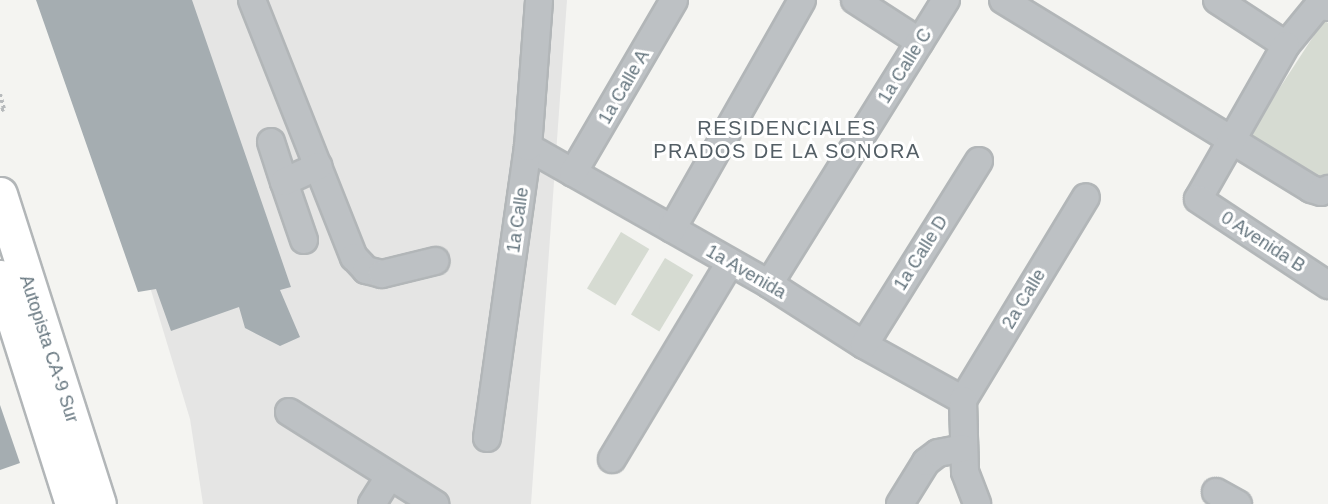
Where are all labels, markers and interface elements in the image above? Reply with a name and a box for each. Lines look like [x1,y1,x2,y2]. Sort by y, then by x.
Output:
street label: 1a Calle C [874,25,936,107]
street label: 1a Calle A [594,46,654,128]
district label: RESIDENCIALES PRADOS DE LA SONORA [653,117,921,164]
street label: 1a Calle [503,186,533,254]
street label: 0 Avenida B [1217,207,1309,277]
street label: 1a Calle D [890,212,952,294]
street label: 1a Avenida [702,240,790,304]
street label: 2a Calle [998,265,1050,333]
street label: Autopista CA-9 Sur [15,272,83,426]

